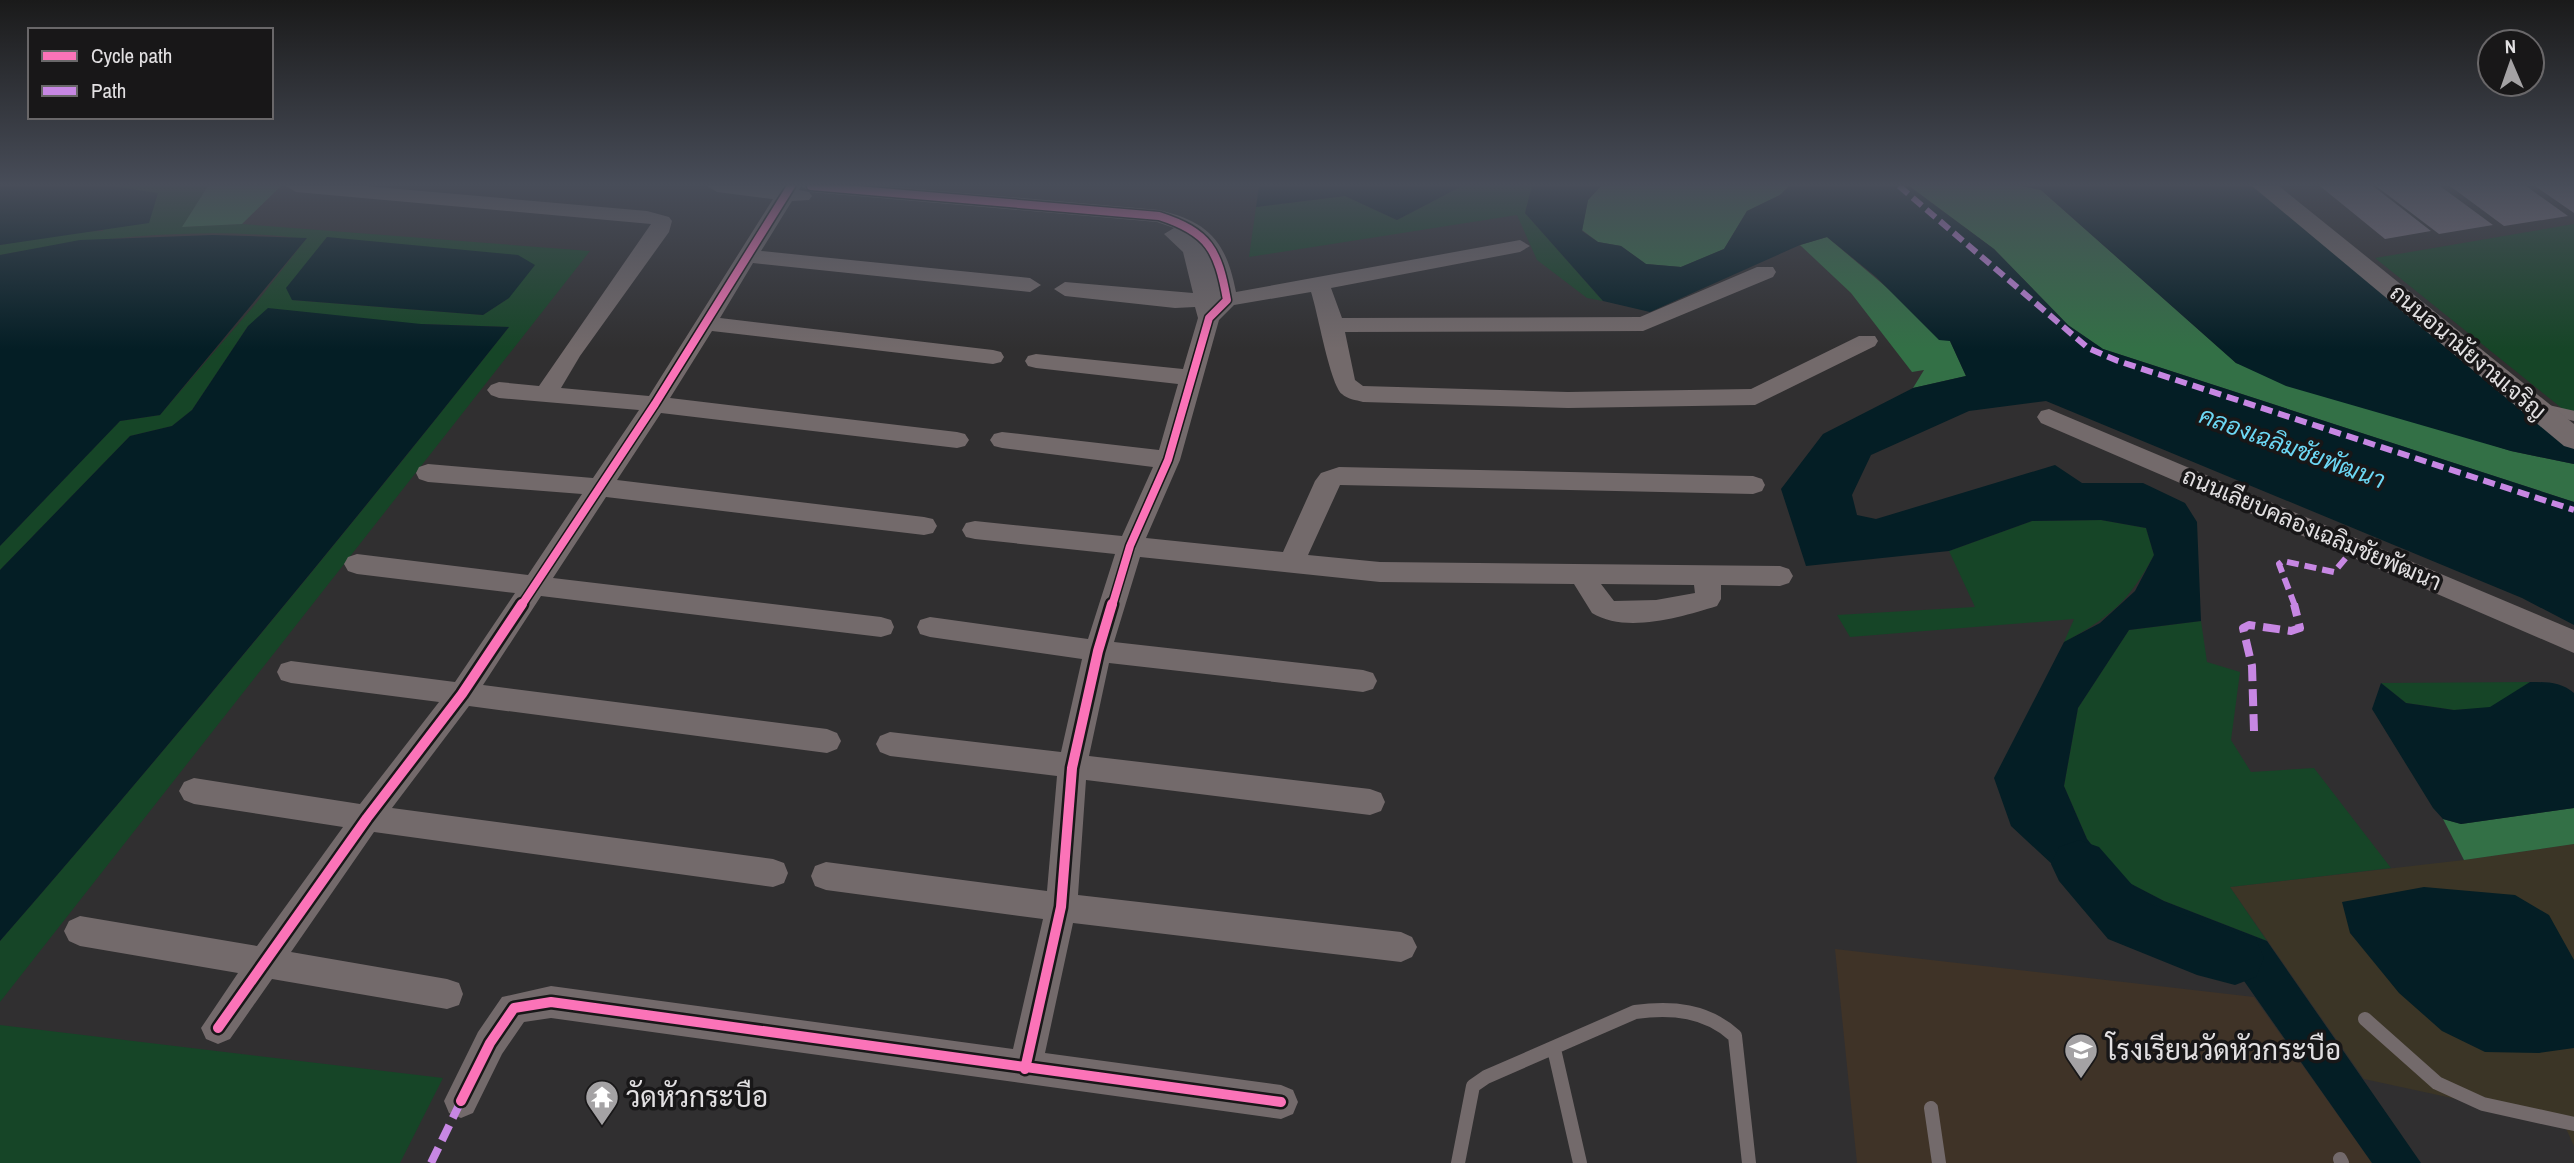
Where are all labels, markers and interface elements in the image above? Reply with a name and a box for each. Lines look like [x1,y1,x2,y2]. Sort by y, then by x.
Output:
legend [28,28,273,119]
north arrow [2476,28,2546,98]
text: N [2504,33,2516,59]
text: Cycle path [91,41,172,70]
text: Path [91,76,126,105]
street label: ถนนอนามัยงามเจริญ [2384,277,2553,426]
water label: คลองเฉลิมชัยพัฒนา [2195,399,2390,496]
street label: ถนนเลียบคลองเฉลิมชัยพัฒนา [2178,460,2446,597]
school or university icon: โรงเรียนวัดหัวกระบือ [2062,1031,2100,1080]
place label: โรงเรียนวัดหัวกระบือ [2104,1031,2341,1069]
temple icon: วัดหัวกระบือ [583,1078,621,1127]
place label: วัดหัวกระบือ [626,1078,768,1116]

